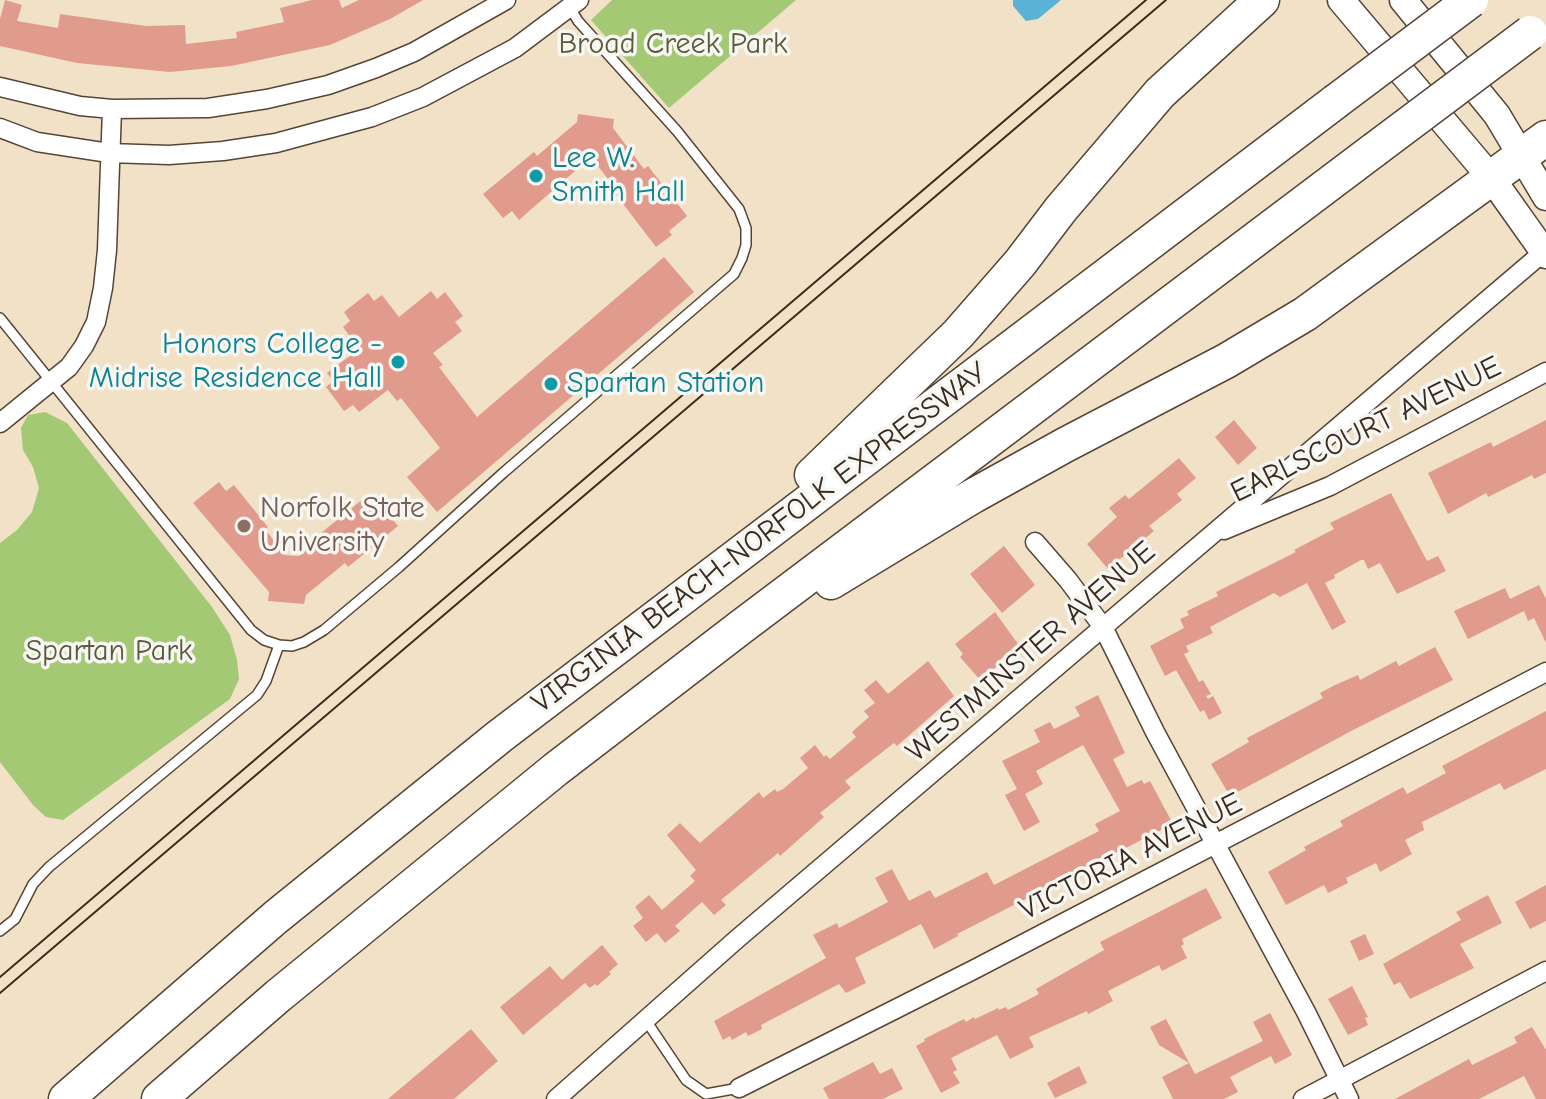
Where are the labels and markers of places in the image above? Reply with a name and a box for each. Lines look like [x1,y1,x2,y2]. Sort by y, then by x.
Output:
place label: Lee W. Smith Hall [552,141,685,212]
marker: Lee W. Smith Hall [527,167,545,185]
place label: Honors College - Midrise Residence Hall [89,327,382,398]
marker: Honors College - Midrise Residence Hall [389,353,407,371]
place label: Spartan Station [567,366,764,402]
marker: Spartan Station [542,375,560,393]
place label: Norfolk State University [260,491,425,562]
marker: Norfolk State University [235,517,253,535]

